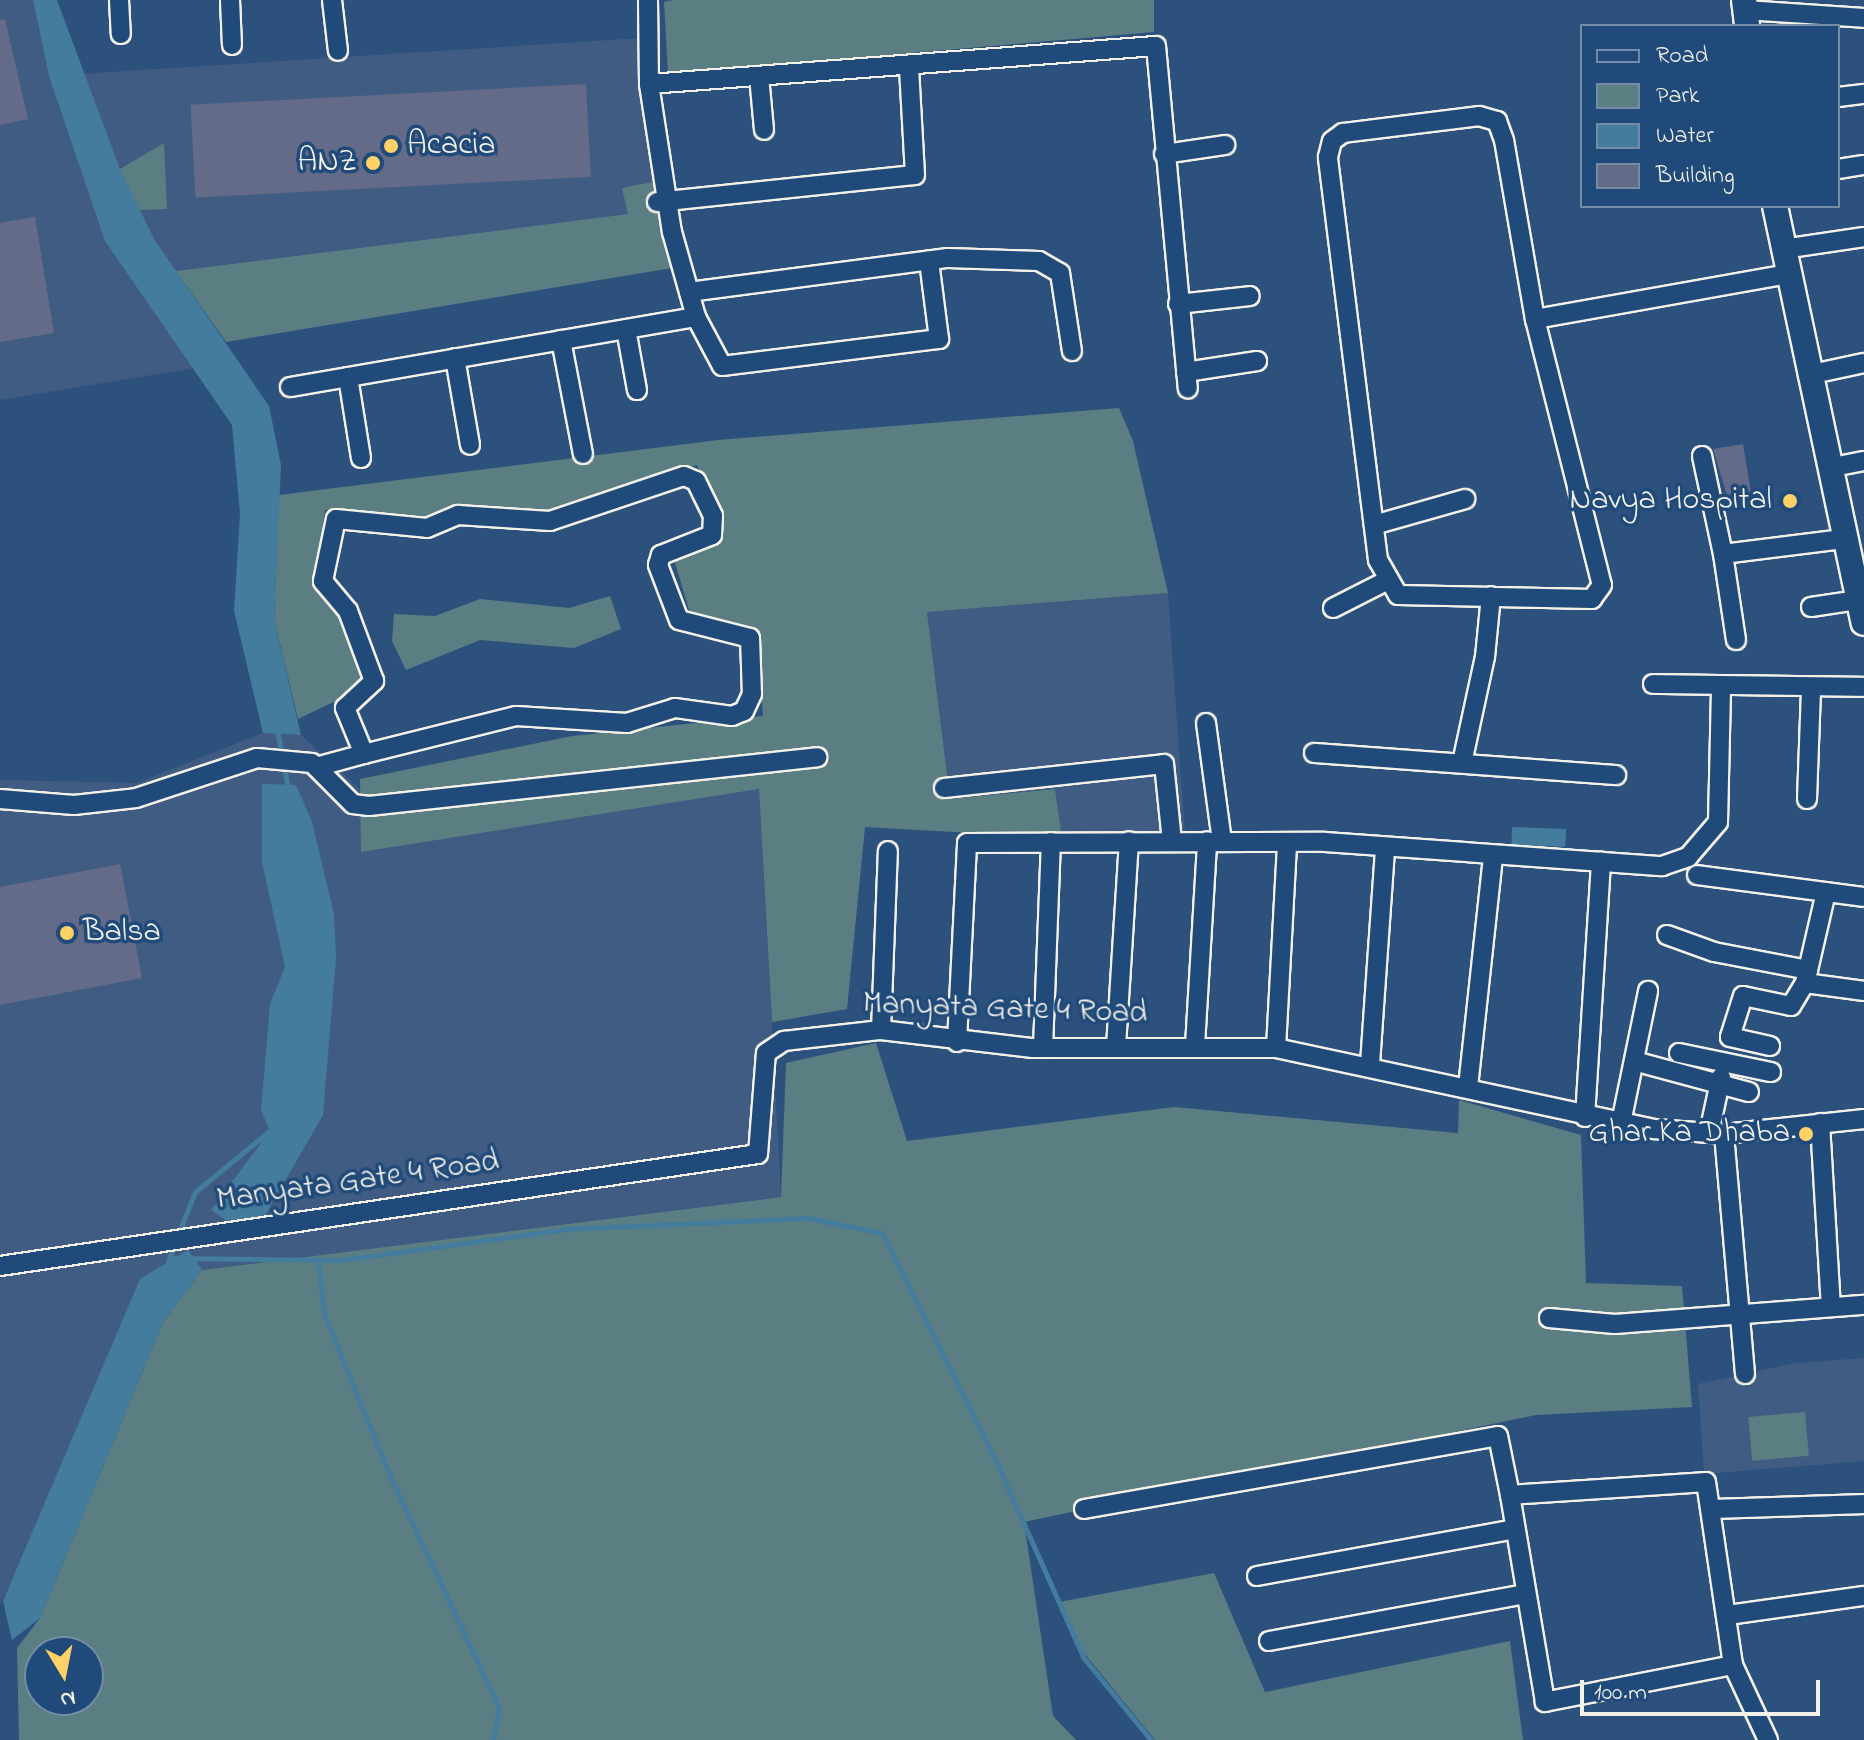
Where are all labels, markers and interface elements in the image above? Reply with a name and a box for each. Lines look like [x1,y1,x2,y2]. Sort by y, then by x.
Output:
legend [1580,24,1840,208]
text: Road [1656,39,1708,74]
text: Park [1656,79,1699,114]
text: Water [1656,119,1714,154]
place label: Acacia [407,127,495,165]
marker: Acacia [382,137,400,155]
place label: ANZ [298,144,357,182]
marker: ANZ [364,154,382,172]
text: Building [1656,159,1735,194]
place label: Navya Hospital [1570,482,1772,520]
marker: Navya Hospital [1779,490,1801,512]
place label: Balsa [83,914,161,952]
marker: Balsa [58,924,76,942]
street label: Manyata Gate 4 Road [862,986,1148,1034]
place label: Ghar Ka Dhaba [1589,1115,1790,1153]
marker: Ghar Ka Dhaba [1797,1125,1815,1143]
street label: Manyata Gate 4 Road [214,1143,502,1221]
north arrow [24,1636,104,1716]
scale bar [1584,1664,1824,1714]
text: 100 m [1594,1676,1647,1711]
text: N [58,1681,78,1715]

